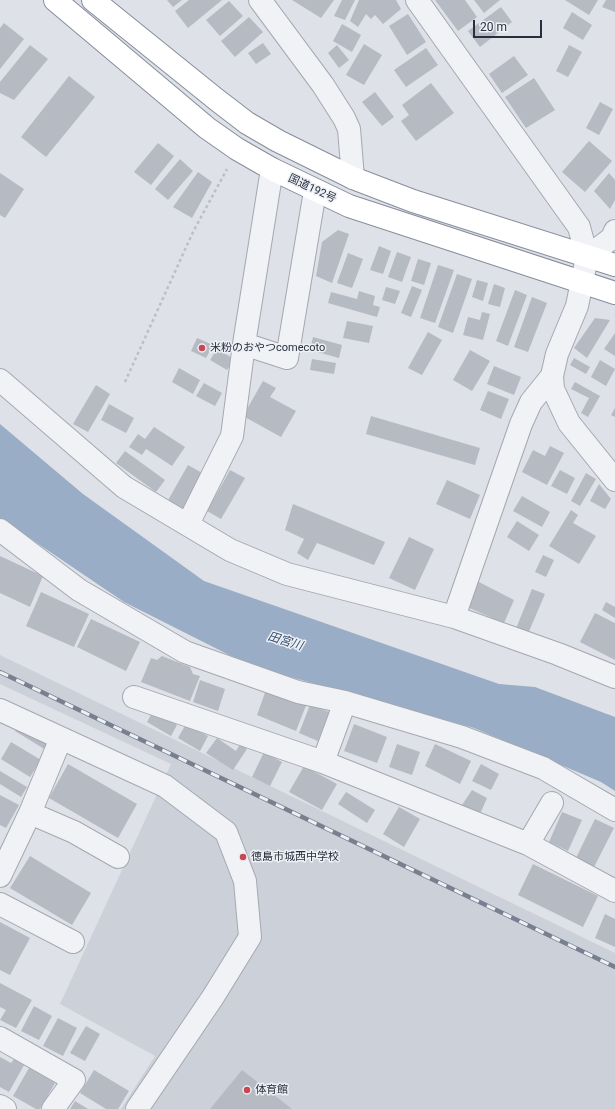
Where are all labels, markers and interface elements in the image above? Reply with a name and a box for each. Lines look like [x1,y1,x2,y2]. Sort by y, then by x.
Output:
scale bar [475,12,544,38]
text: 20 m [480,20,507,34]
street label: 国道192号 [286,172,338,206]
place label: 米粉のおやつcomecoto [210,341,325,355]
marker: 米粉のおやつcomecoto [197,343,207,353]
water label: 田宮川 [266,630,304,654]
place label: 徳島市城西中学校 [251,850,339,864]
marker: 徳島市城西中学校 [238,852,248,862]
place label: 体育館 [255,1083,288,1097]
marker: 体育館 [242,1085,252,1095]

